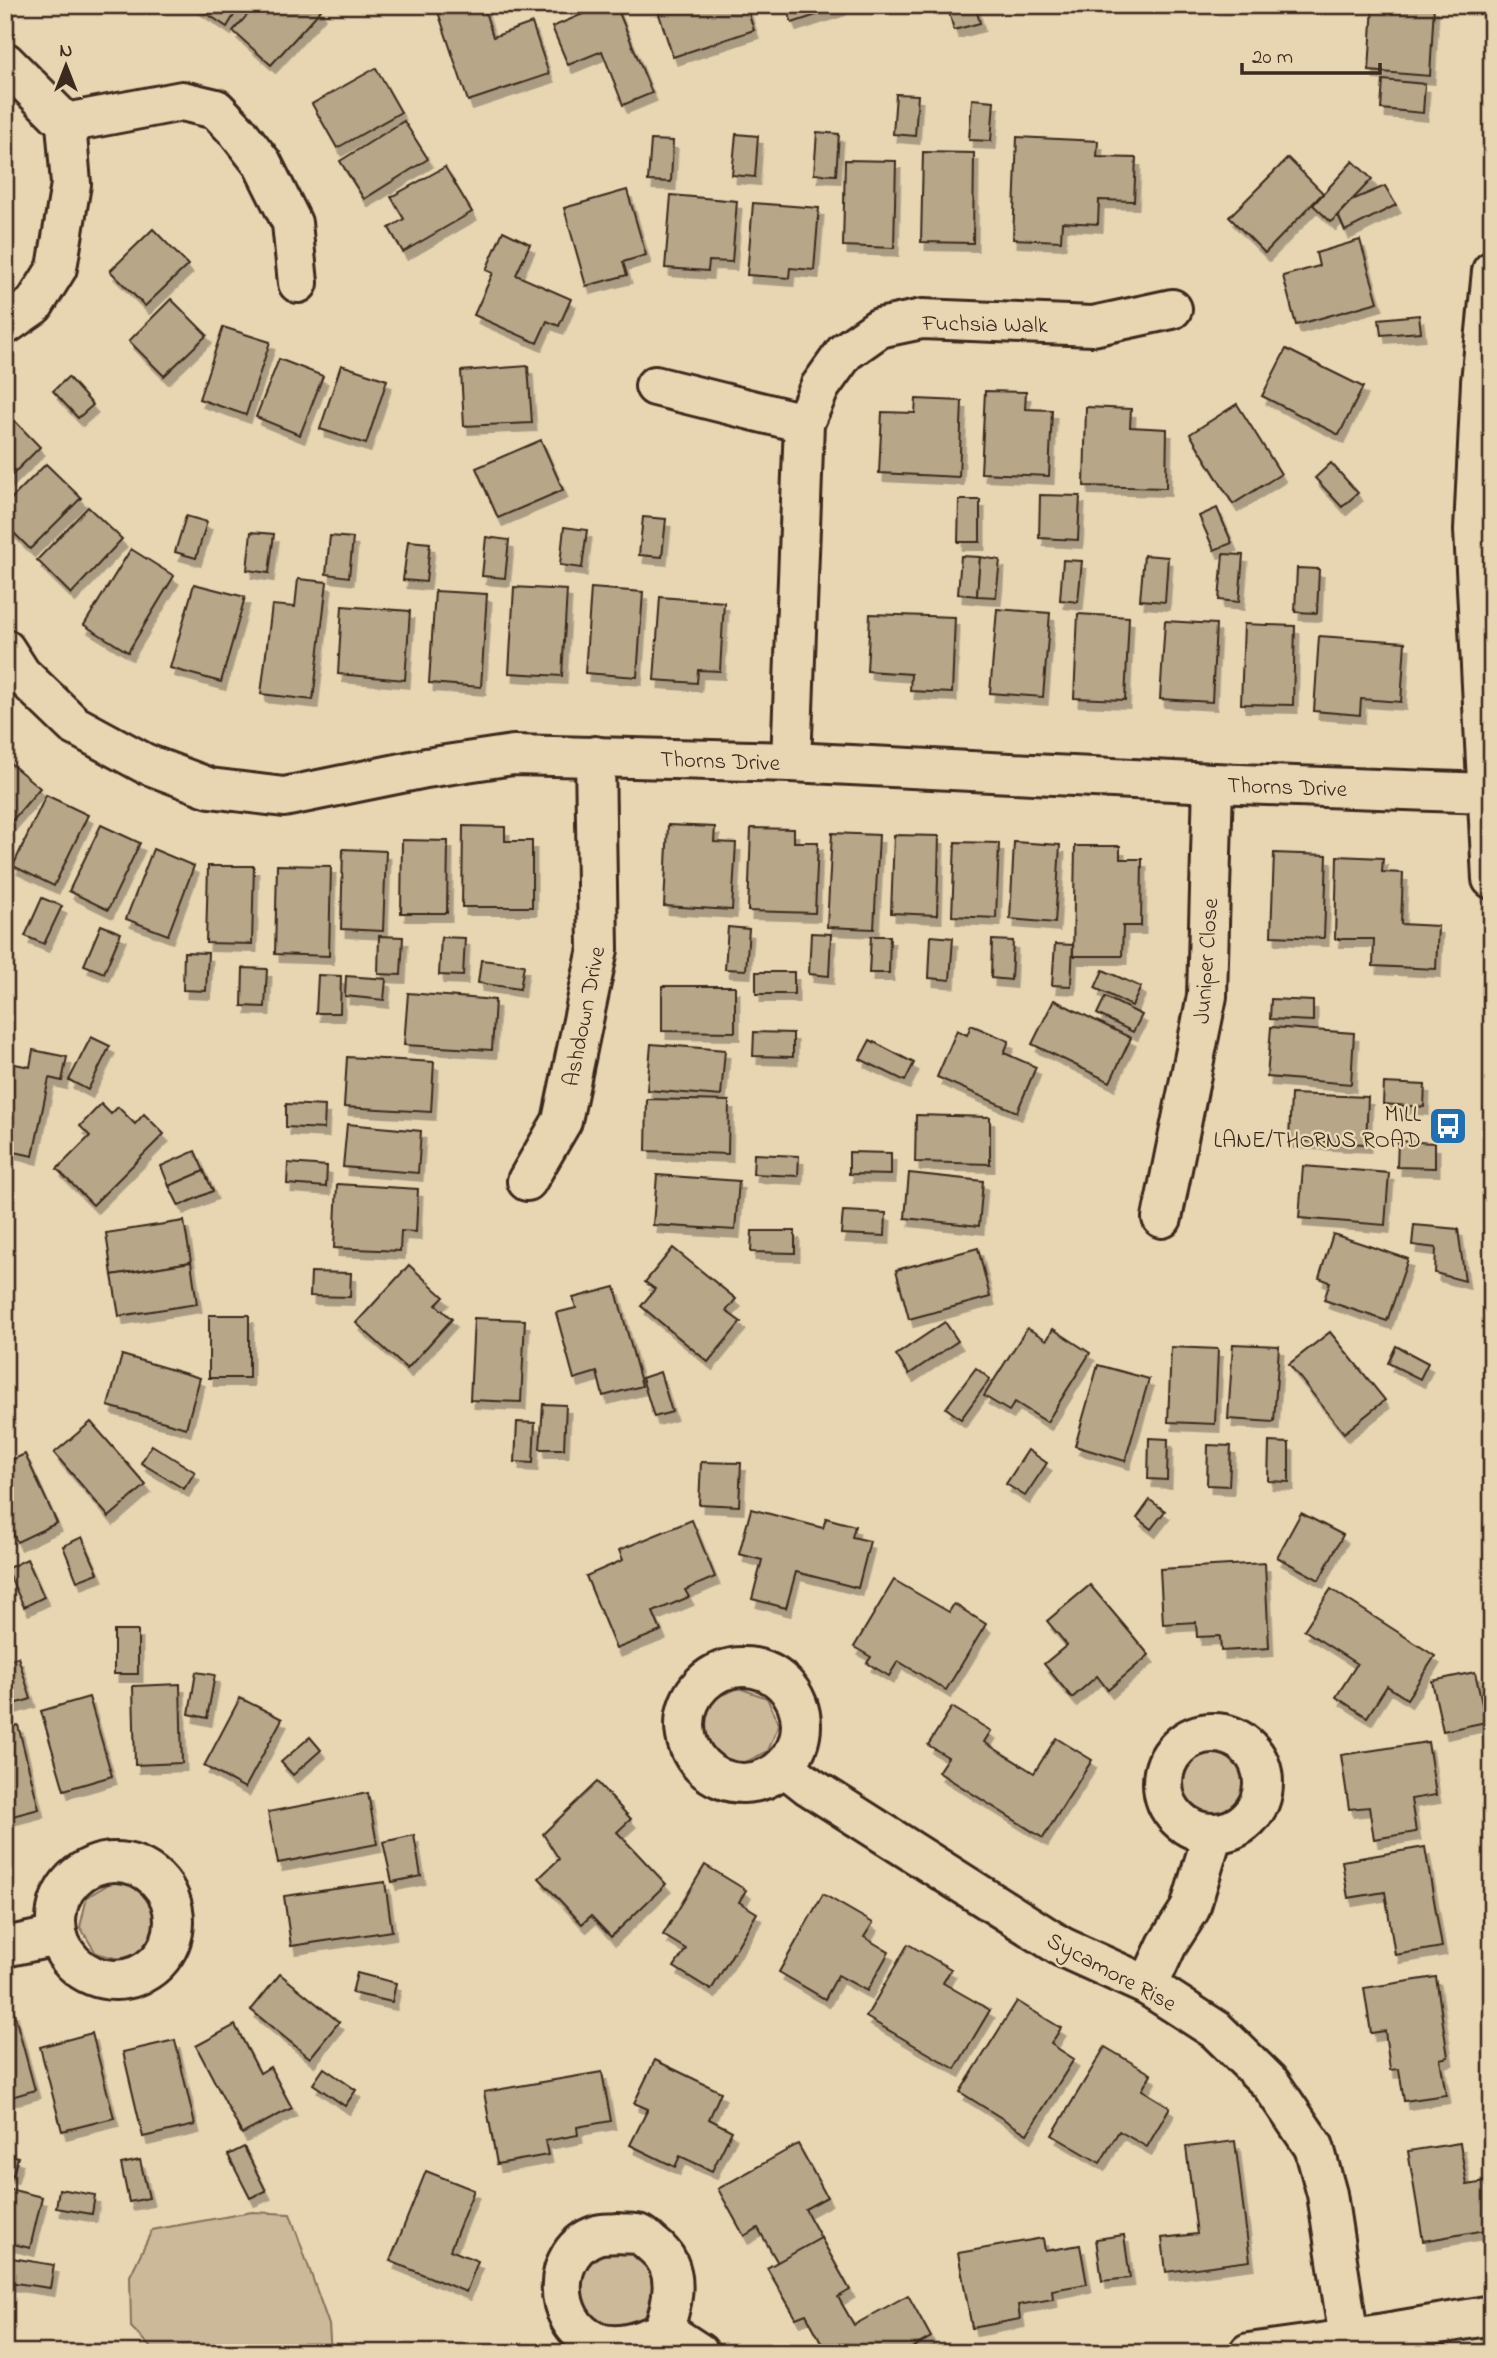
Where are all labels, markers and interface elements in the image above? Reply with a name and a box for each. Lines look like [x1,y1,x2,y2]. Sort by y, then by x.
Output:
north arrow [32,32,102,102]
scale bar [1242,32,1380,76]
text: N [60,38,73,65]
text: 20 m [1252,43,1293,73]
street label: Fuchsia Walk [921,308,1049,343]
street label: Thorns Drive [659,744,781,781]
street label: Thorns Drive [1226,770,1348,807]
street label: Juniper Close [1187,897,1228,1025]
street label: Ashdown Drive [556,943,615,1089]
place label: MILL LANE/THORNS ROAD [1214,1099,1421,1158]
bus stop icon: MILL LANE/THORNS ROAD [1427,1105,1469,1147]
street label: Sycamore Rise [1039,1925,1182,2023]

